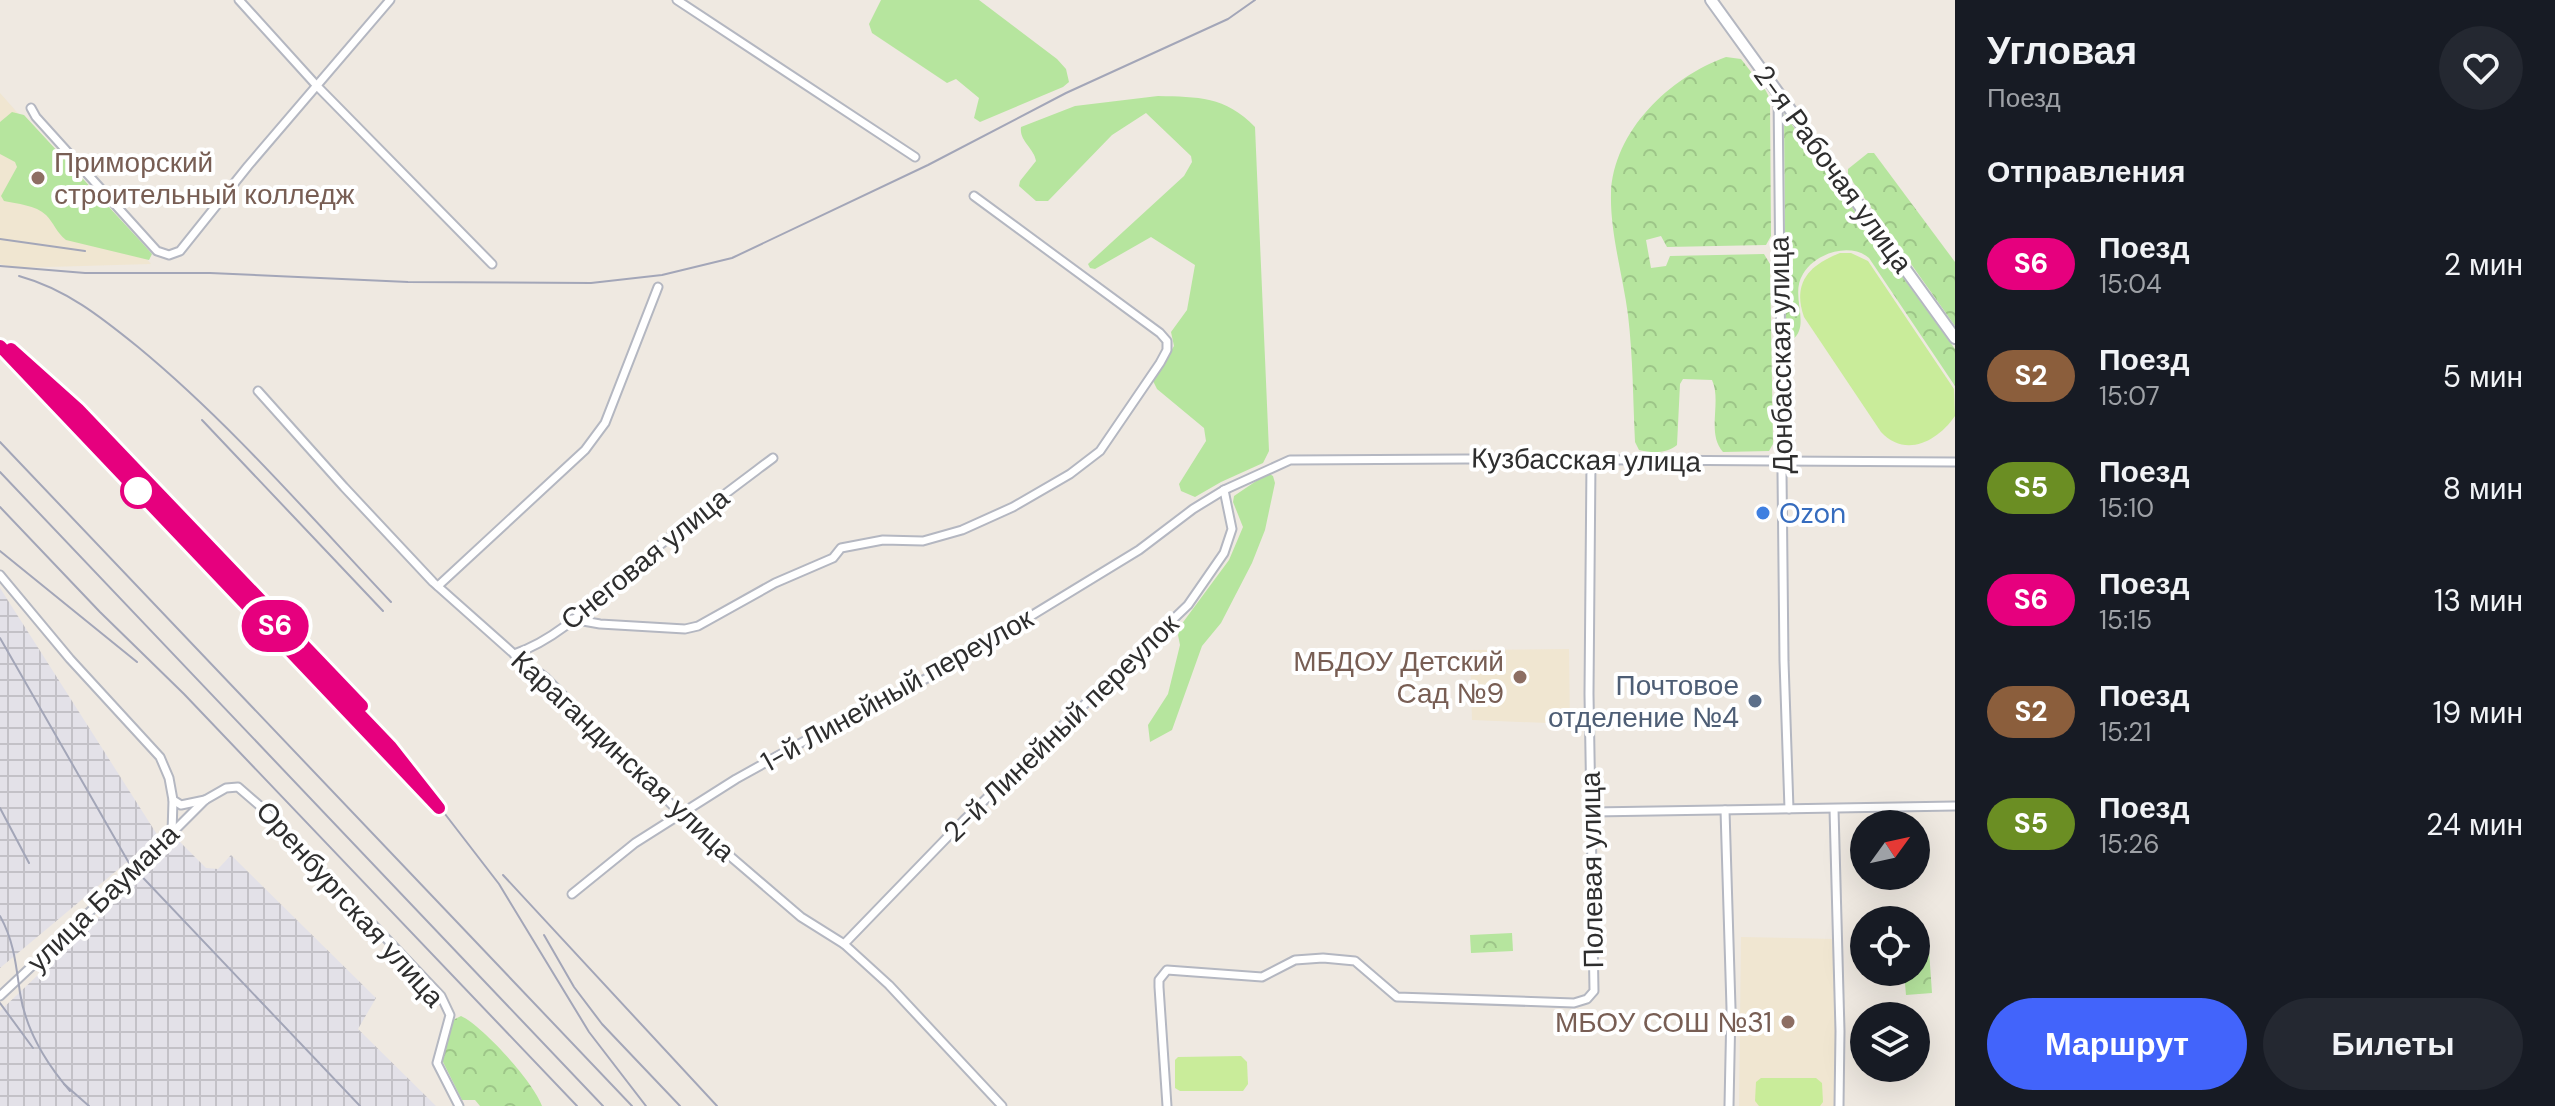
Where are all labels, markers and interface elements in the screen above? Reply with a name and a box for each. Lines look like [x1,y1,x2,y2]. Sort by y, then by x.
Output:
text: Угловая [1987,26,2137,76]
button: heart [2439,26,2523,110]
street label: 2-я Рабочая улица [1745,58,1921,281]
text: Поезд [1987,81,2061,115]
place label: Приморский строительный колледж [54,144,355,213]
text: Отправления [1987,152,2186,191]
marker: Приморский строительный колледж [29,169,47,187]
text: Поезд [2099,228,2190,267]
street label: Донбасская улица [1760,236,1802,474]
text: S6 [2014,245,2048,282]
text: 2 мин [2444,245,2523,284]
text: 15:04 [2099,267,2162,301]
text: Поезд [2099,340,2190,379]
text: S2 [2014,357,2048,394]
text: 5 мин [2443,357,2523,396]
text: 15:07 [2099,379,2160,413]
street label: Кузбасская улица [1471,439,1702,481]
text: Поезд [2099,452,2190,491]
text: S5 [2014,469,2048,506]
text: 8 мин [2443,469,2523,508]
unlabelled marker [121,474,155,508]
street label: Снеговая улица [553,479,737,638]
text: 15:10 [2099,491,2154,525]
place label: Ozon [1779,495,1846,532]
marker: Ozon [1754,504,1772,522]
text: Поезд [2099,564,2190,603]
text: S6 [2014,581,2048,618]
text: 13 мин [2434,581,2523,620]
street label: 1-й Линейный переулок [754,599,1040,780]
line badge: S6 [239,600,311,652]
text: 15:15 [2099,603,2152,637]
street label: 2-й Линейный переулок [936,605,1187,850]
text: S6 [258,607,292,644]
street label: Карагандинская улица [503,643,743,870]
place label: МБДОУ Детский Сад №9 [1293,643,1504,712]
place label: Почтовое отделение №4 [1548,667,1739,736]
marker: МБДОУ Детский Сад №9 [1511,668,1529,686]
text: Поезд [2099,676,2190,715]
marker: Почтовое отделение №4 [1746,692,1764,710]
text: S2 [2014,693,2048,730]
text: 19 мин [2433,693,2523,732]
text: 15:21 [2099,715,2151,749]
street label: Полевая улица [1572,771,1612,969]
text: Поезд [2099,788,2190,827]
street label: Оренбургская улица [248,793,453,1015]
text: S5 [2014,805,2048,842]
text: 24 мин [2426,805,2523,844]
north arrow [1850,810,1930,890]
map controls [1850,810,1930,1082]
street label: улица Баумана [19,816,187,980]
text: 15:26 [2099,827,2160,861]
button: locate [1850,906,1930,986]
button: Маршрут [1987,998,2247,1090]
button: Билеты [2263,998,2523,1090]
button: layers [1850,1002,1930,1082]
place label: МБОУ СОШ №31 [1555,1004,1772,1041]
marker: МБОУ СОШ №31 [1779,1013,1797,1031]

